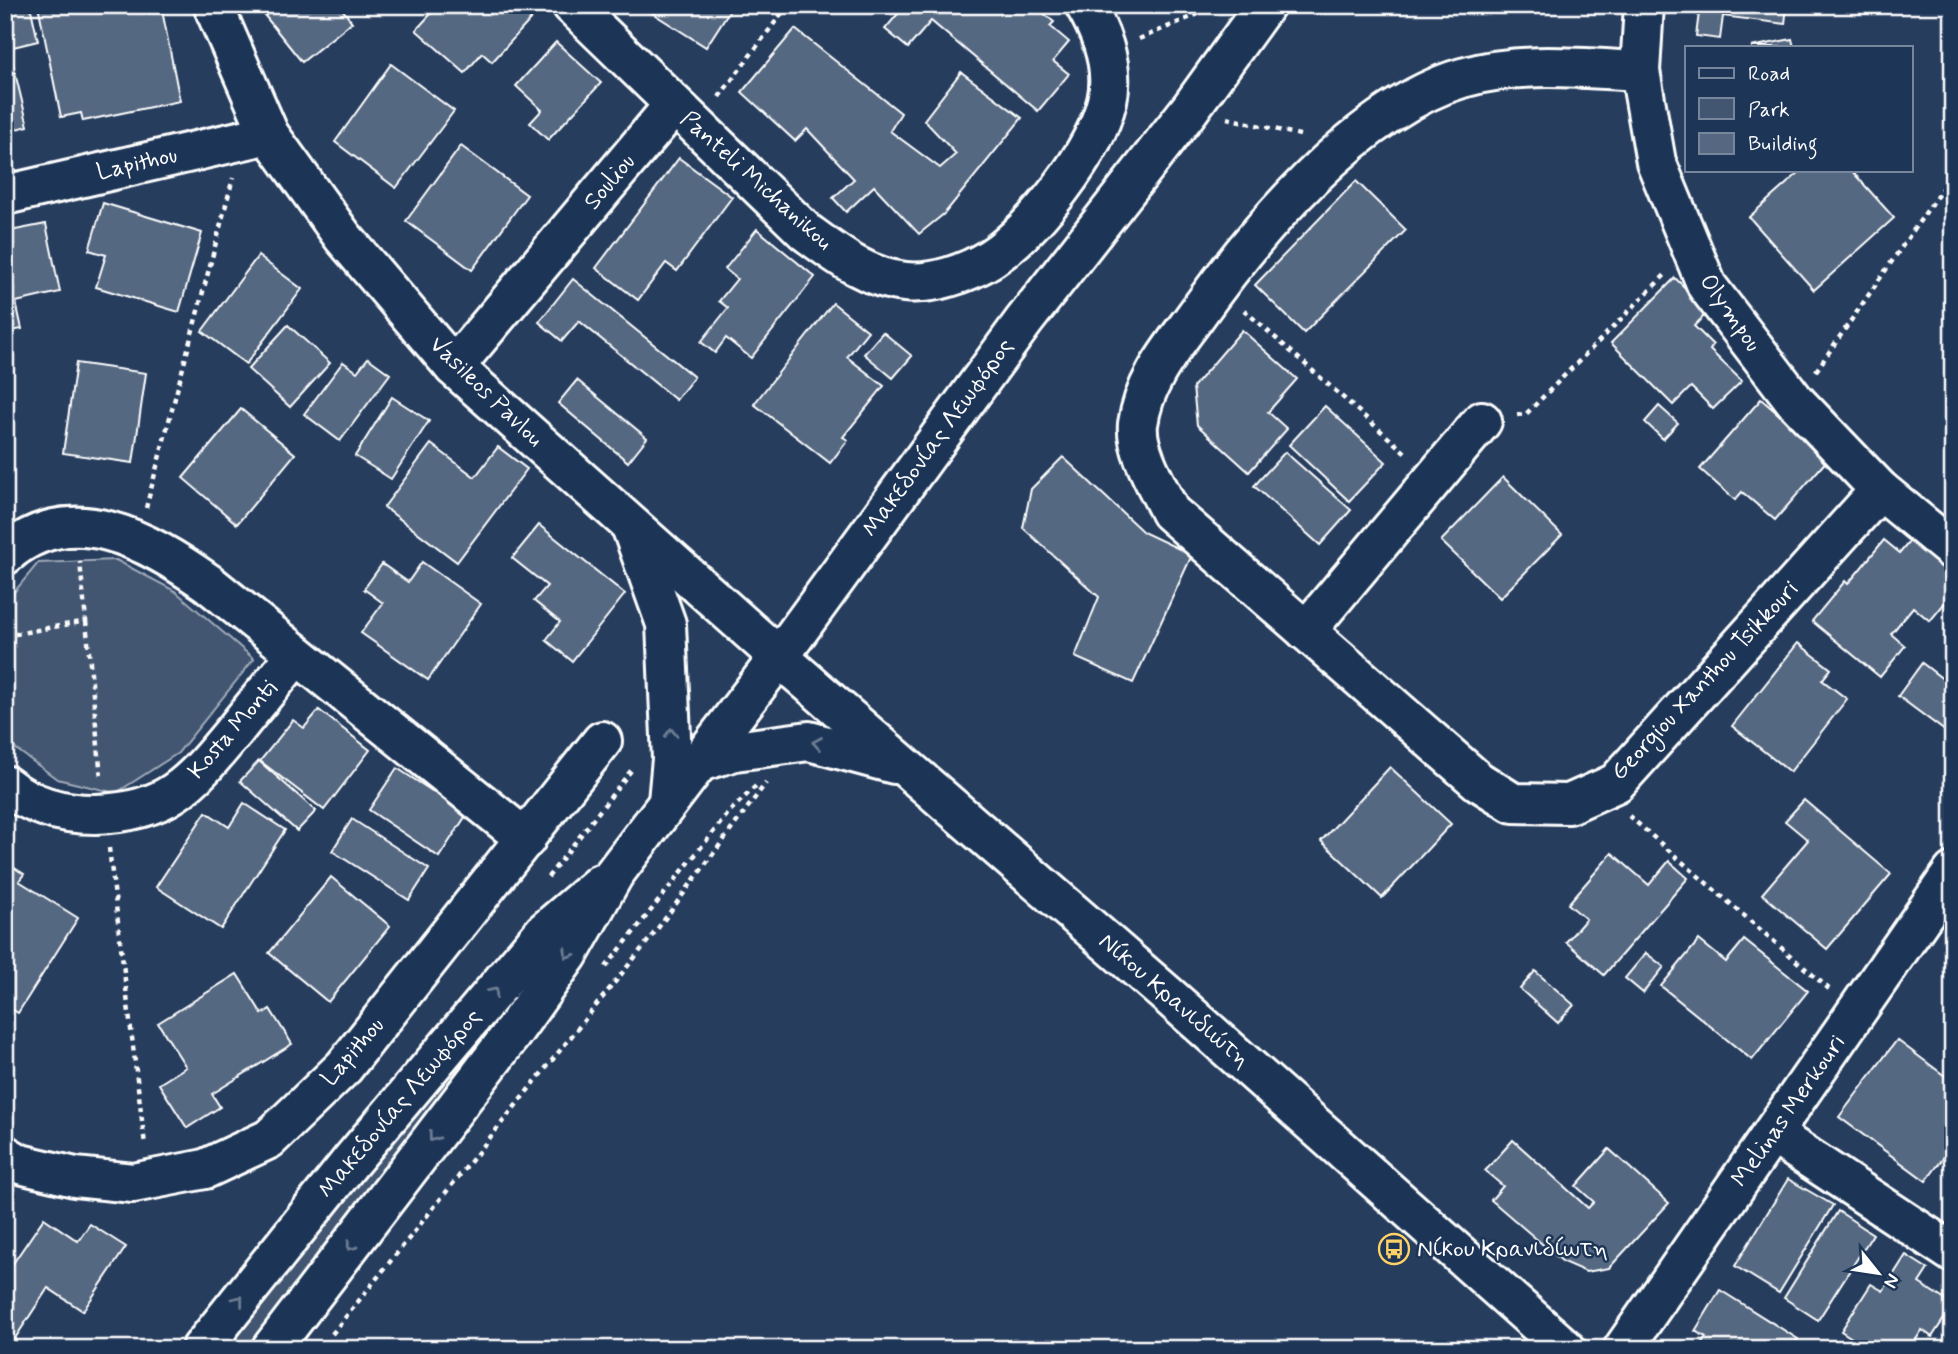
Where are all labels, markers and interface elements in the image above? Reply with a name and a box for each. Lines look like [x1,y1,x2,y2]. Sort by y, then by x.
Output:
legend [1685,46,1912,172]
text: Road [1748,60,1790,88]
text: Park [1748,96,1790,124]
street label: Panteli Michanikou [673,104,839,258]
text: Building [1748,130,1818,160]
street label: Lapithou [94,140,180,188]
street label: Souliou [577,147,643,217]
street label: Olympou [1692,268,1768,358]
street label: Vasileos Pavlou [422,330,550,454]
street label: Μακεδονίας Λεωφόρος [855,332,1021,544]
street label: Georgiou Xanthou Tsikkouri [1604,575,1807,789]
street label: Kosta Monti [181,674,285,786]
one-way arrow [664,727,679,738]
one-way arrow [811,736,823,751]
street label: Νίκου Κρανιδιώτη [1092,927,1256,1075]
one-way arrow [564,946,576,959]
one-way arrow [486,988,498,1001]
street label: Μακεδονίας Λεωφόρος [311,1003,489,1205]
street label: Lapithou [314,1011,392,1093]
street label: Melinas Merkouri [1725,1029,1853,1193]
one-way arrow [429,1130,442,1142]
bus stop icon: Νίκου Κρανιδίωτη [1377,1232,1411,1266]
place label: Νίκου Κρανιδίωτη [1417,1234,1608,1265]
one-way arrow [346,1238,359,1251]
north arrow [1842,1238,1912,1308]
text: N [1877,1269,1905,1292]
one-way arrow [231,1296,244,1308]

